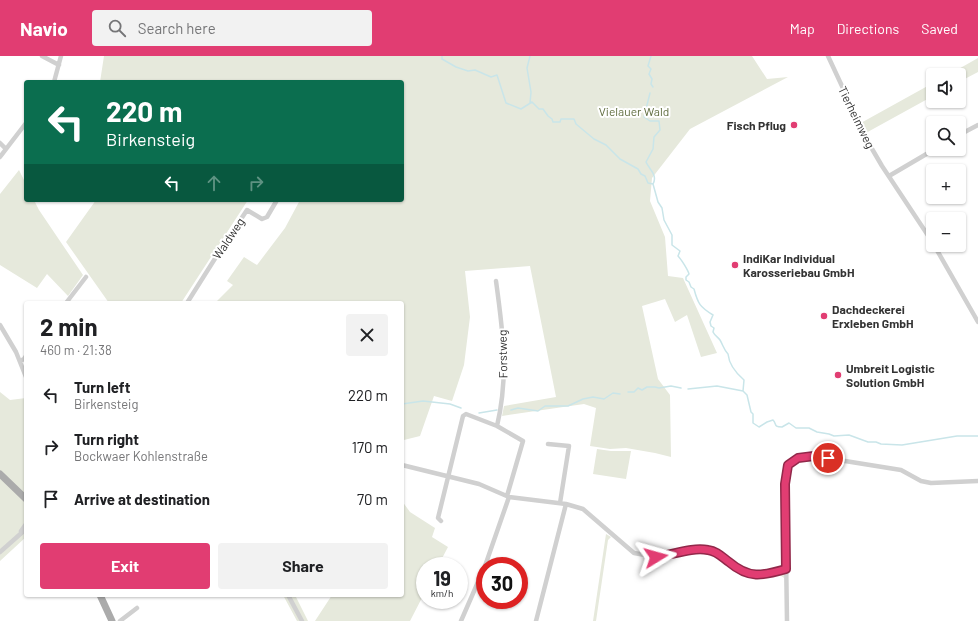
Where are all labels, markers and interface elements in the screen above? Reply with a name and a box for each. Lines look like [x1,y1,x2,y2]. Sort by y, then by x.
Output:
search box [92,10,372,46]
text: Navio [20,17,68,40]
icon: search [106,17,128,39]
text: Search here [138,19,216,37]
text: Map [790,20,815,37]
text: Directions [837,20,899,37]
text: Saved [921,20,958,37]
map controls [926,68,966,252]
button: sound [926,68,966,108]
street label: Tierheimweg [836,84,878,150]
text: 220 m [106,94,182,128]
icon: left [40,96,92,148]
park label: Vielauer Wald [599,104,669,118]
button: search [926,116,966,156]
place label: Fisch Pflug [727,118,786,132]
marker: Fisch Pflug [789,120,799,130]
text: Birkensteig [106,128,195,150]
button: + [926,164,966,204]
icon: left [161,172,183,194]
icon: ahead [203,172,225,194]
icon: right [245,172,267,194]
button: − [926,212,966,252]
street label: Waldweg [209,215,247,261]
place label: IndiKar Individual Karosseriebau GmbH [743,251,854,279]
marker: IndiKar Individual Karosseriebau GmbH [730,260,740,270]
place label: Dachdeckerei Erxleben GmbH [832,302,914,330]
marker: Dachdeckerei Erxleben GmbH [819,311,829,321]
text: 2 min [40,312,98,341]
button: close [346,314,388,356]
street label: Forstweg [495,330,509,378]
text: 460 m · 21:38 [40,342,112,358]
place label: Umbreit Logistic Solution GmbH [846,361,935,389]
marker: Umbreit Logistic Solution GmbH [833,370,843,380]
text: Turn left [74,378,130,396]
icon: left [40,384,62,406]
text: 220 m [348,386,388,404]
text: Birkensteig [74,396,138,412]
text: Turn right [74,430,139,448]
icon: right [40,436,62,458]
text: 170 m [352,438,388,456]
pin [811,441,845,475]
icon: arrive [817,447,839,469]
text: Bockwaer Kohlenstraße [74,448,208,464]
icon: arrive [40,488,62,510]
text: Arrive at destination [74,490,210,508]
text: 70 m [357,490,388,508]
position arrow [635,536,677,578]
button: Exit [40,543,210,589]
button: Share [218,543,388,589]
speed limit sign: 30 [476,557,528,609]
text: 19 [433,566,451,590]
text: km/h [431,587,453,599]

